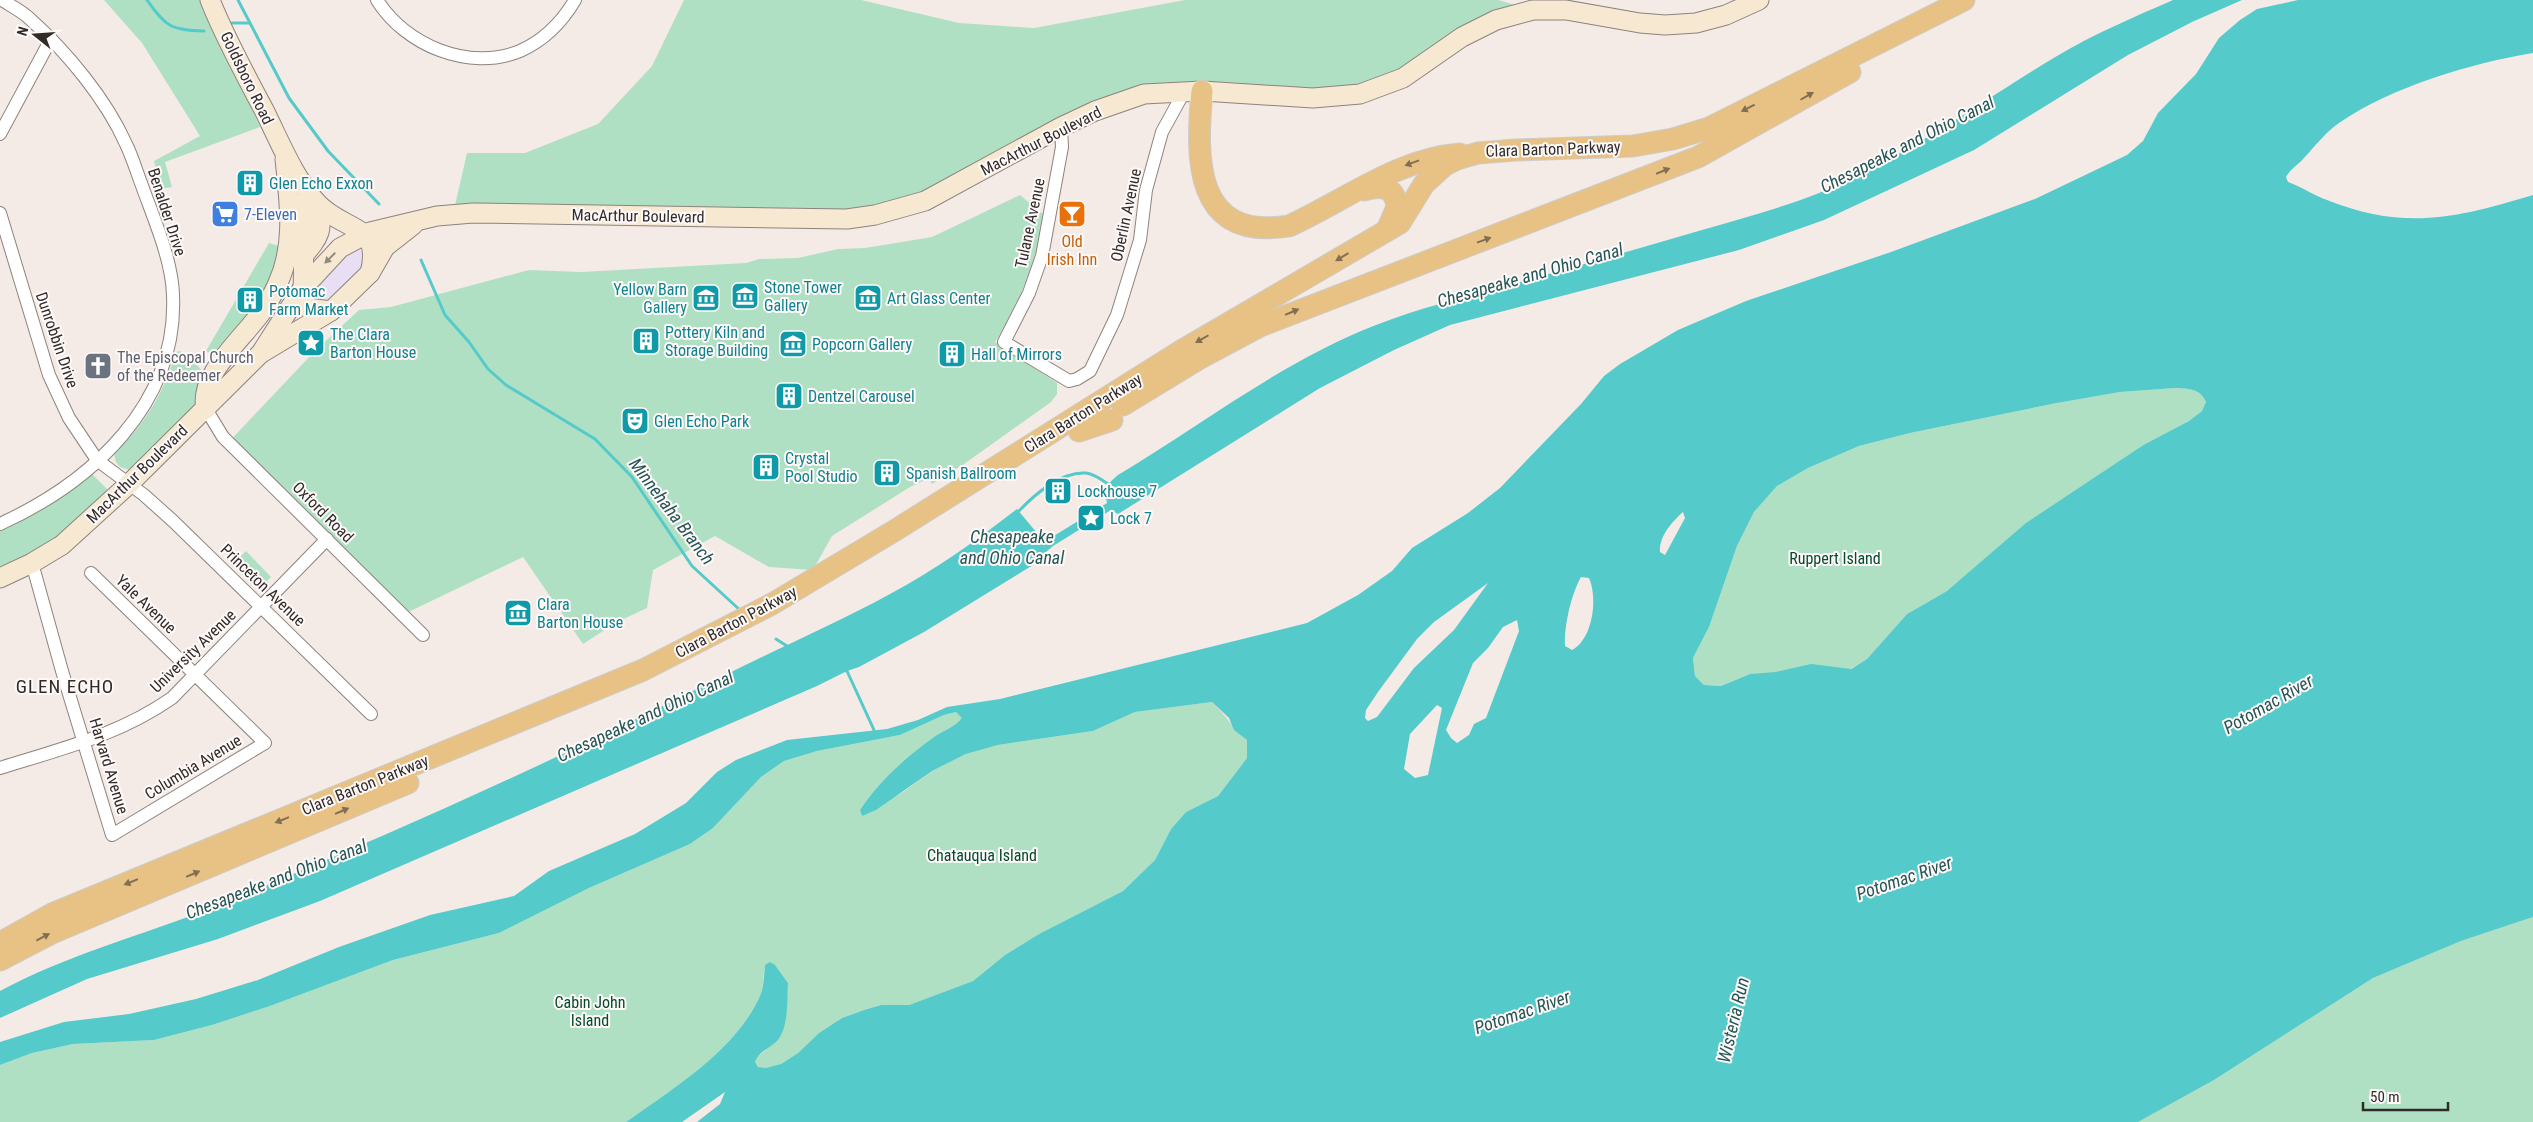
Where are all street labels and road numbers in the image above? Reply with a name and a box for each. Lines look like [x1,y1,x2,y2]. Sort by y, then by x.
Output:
street label: Goldsboro Road [216,29,278,127]
street label: MacArthur Boulevard [977,102,1105,180]
street label: Clara Barton Parkway [1485,137,1621,161]
street label: Benalder Drive [144,166,190,258]
street label: Oberlin Avenue [1107,167,1145,263]
street label: Tulane Avenue [1011,176,1049,270]
street label: MacArthur Boulevard [571,205,705,227]
street label: Dunrobbin Drive [32,290,82,390]
street label: Clara Barton Parkway [1021,369,1146,457]
street label: MacArthur Boulevard [83,421,191,527]
street label: Oxford Road [289,478,357,546]
street label: Princeton Avenue [217,540,309,630]
street label: Yale Avenue [112,571,180,637]
street label: Clara Barton Parkway [672,582,800,662]
street label: University Avenue [146,605,240,697]
street label: Harvard Avenue [85,716,133,816]
street label: Columbia Avenue [141,731,245,803]
street label: Clara Barton Parkway [299,751,432,819]

